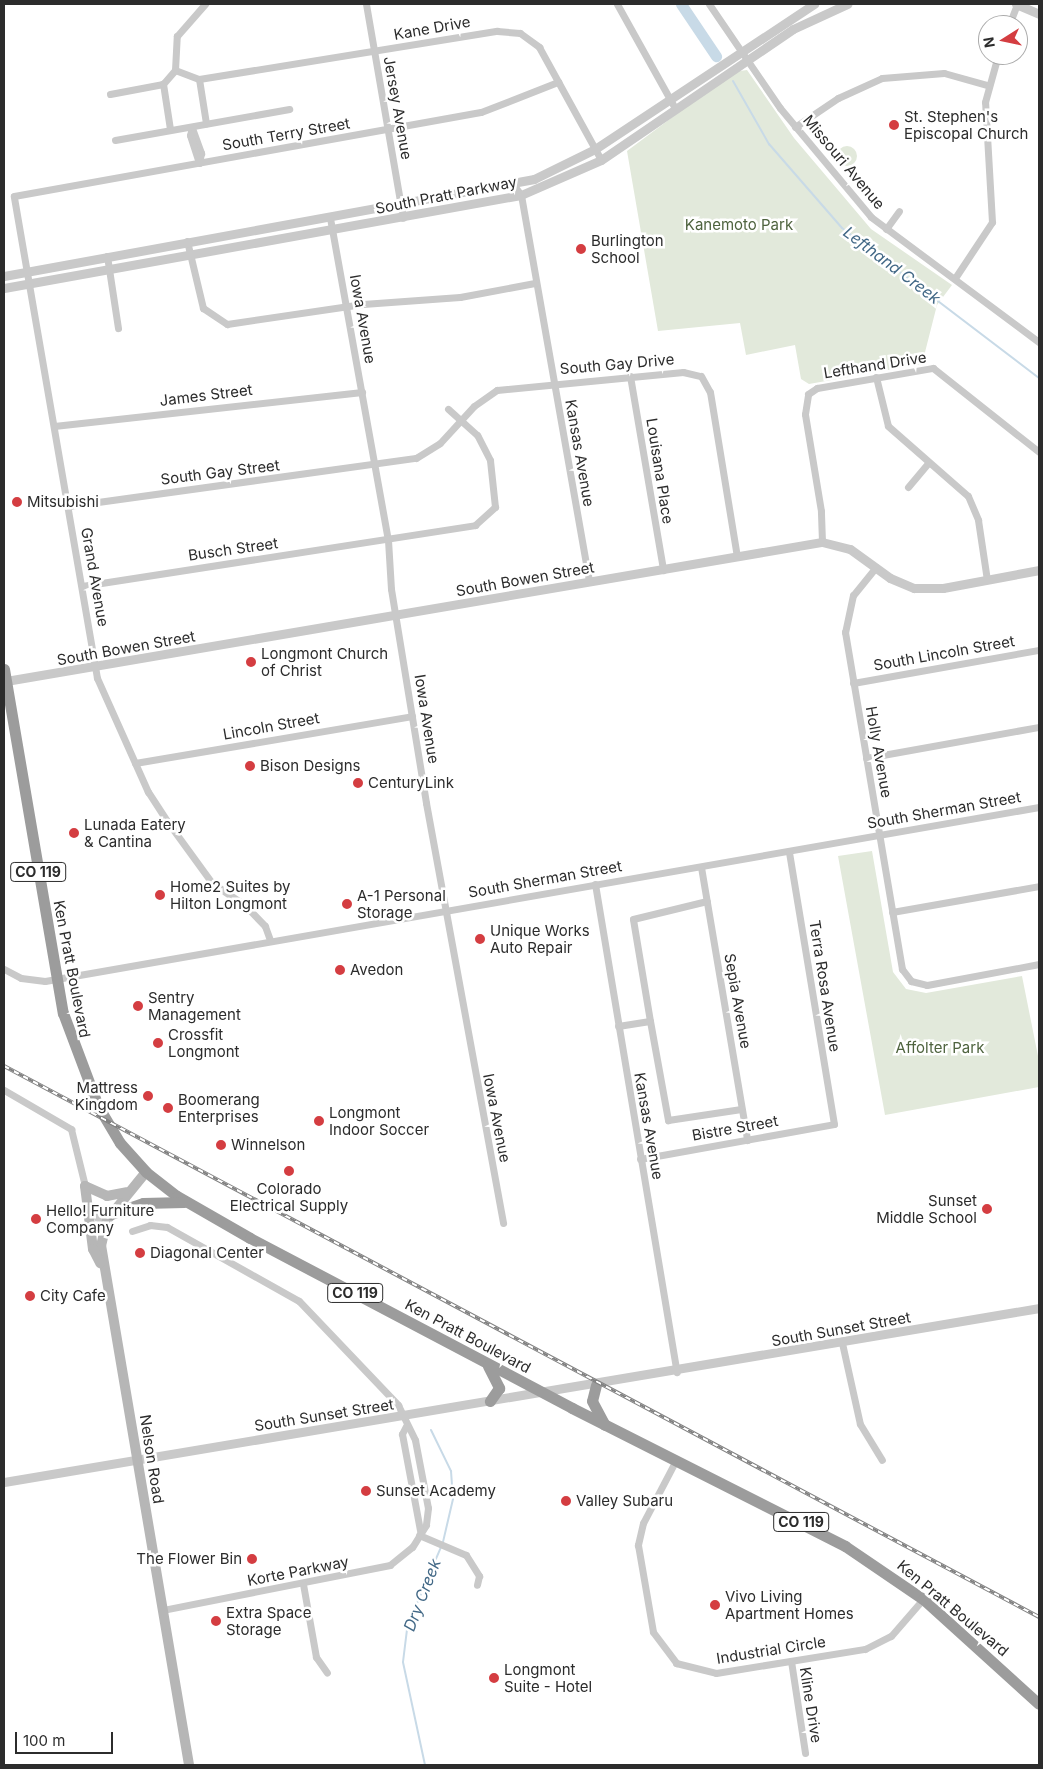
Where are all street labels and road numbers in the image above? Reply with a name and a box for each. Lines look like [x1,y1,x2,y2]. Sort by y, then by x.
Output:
street label: Kane Drive [392,12,472,44]
street label: Jersey Avenue [380,55,416,161]
street label: Missouri Avenue [799,111,889,213]
street label: South Terry Street [221,114,351,154]
street label: South Pratt Parkway [374,172,518,218]
street label: Iowa Avenue [346,273,380,365]
street label: Lefthand Drive [822,348,928,382]
street label: South Gay Drive [559,350,675,378]
street label: James Street [159,380,253,410]
street label: Kansas Avenue [562,398,598,508]
street label: Louisana Place [643,417,677,525]
street label: South Gay Street [159,456,281,488]
street label: Grand Avenue [77,526,113,628]
street label: Busch Street [187,534,279,564]
street label: South Bowen Street [454,558,596,600]
street label: South Bowen Street [55,627,197,669]
street label: South Lincoln Street [872,632,1016,674]
street label: Iowa Avenue [411,673,443,765]
street label: Holly Avenue [862,705,896,799]
street label: Lincoln Street [221,709,321,743]
street label: South Sherman Street [866,788,1022,832]
street label: South Sherman Street [467,857,623,901]
road number: CO 119 [9,860,67,884]
street label: Ken Pratt Boulevard [50,899,94,1039]
street label: Terra Rosa Avenue [806,919,844,1053]
street label: Sepia Avenue [721,952,755,1050]
street label: Kansas Avenue [631,1071,667,1181]
street label: Iowa Avenue [480,1072,514,1164]
street label: Bistre Street [691,1112,779,1144]
road number: CO 119 [326,1282,384,1305]
street label: Ken Pratt Boulevard [402,1295,534,1377]
street label: South Sunset Street [770,1308,912,1350]
street label: South Sunset Street [253,1395,395,1435]
street label: Nelson Road [136,1413,168,1505]
road number: CO 119 [772,1510,830,1534]
street label: Korte Parkway [246,1552,350,1590]
street label: Ken Pratt Boulevard [894,1556,1012,1660]
street label: Industrial Circle [715,1632,827,1668]
street label: Kline Drive [796,1666,826,1744]

